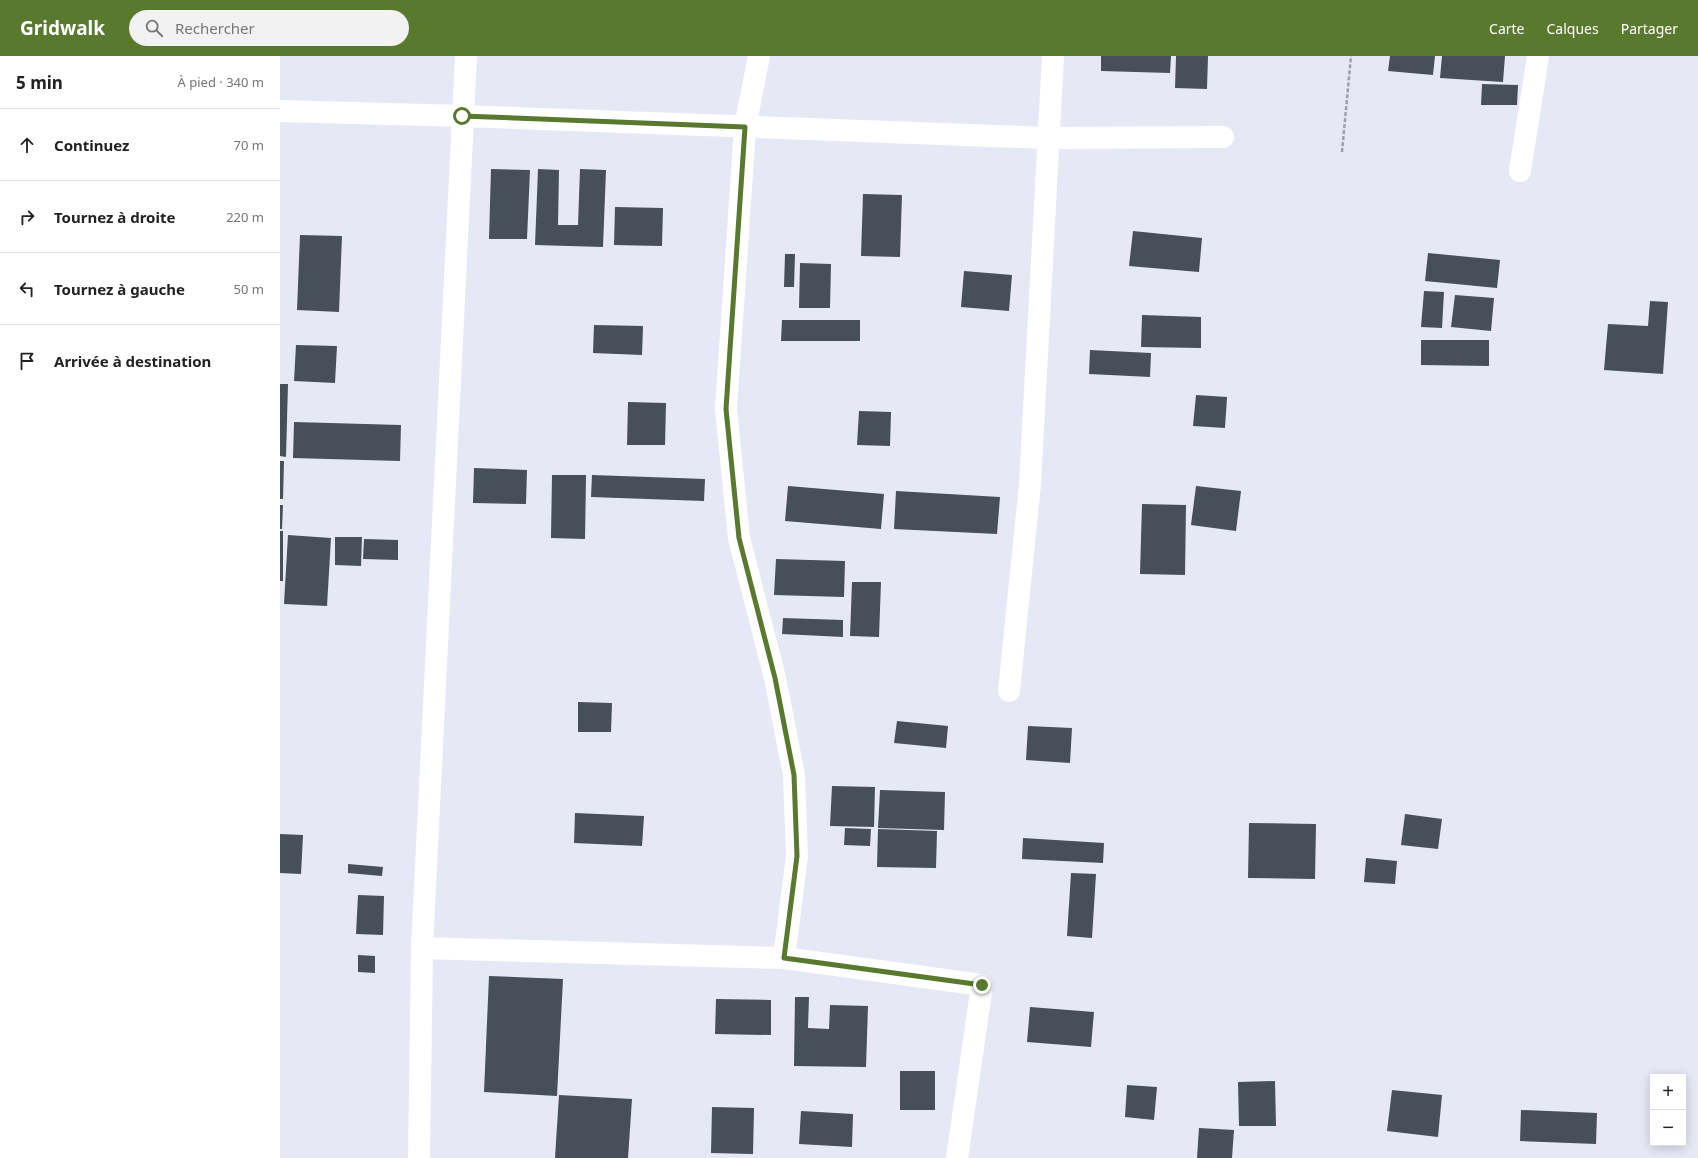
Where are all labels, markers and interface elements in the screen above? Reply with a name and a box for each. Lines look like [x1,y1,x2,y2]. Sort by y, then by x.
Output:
search box [129,10,409,46]
text: Gridwalk [20,15,105,41]
icon: search [143,17,165,39]
text: Rechercher [175,18,255,38]
text: Carte [1489,19,1525,38]
text: Calques [1547,19,1599,38]
text: Partager [1621,19,1678,38]
text: 5 min [16,71,63,94]
text: À pied · 340 m [178,73,264,91]
route start [453,107,471,125]
icon: ahead [16,134,38,156]
text: Continuez [54,135,129,155]
text: 70 m [234,136,264,154]
icon: right [16,206,38,228]
text: Tournez à droite [54,207,175,227]
text: 220 m [226,208,264,226]
icon: left [16,278,38,300]
text: Tournez à gauche [54,279,185,299]
text: 50 m [234,280,264,298]
icon: arrive [16,350,38,372]
text: Arrivée à destination [54,351,211,371]
route end [973,976,991,994]
map controls [1650,1074,1686,1146]
button: + [1650,1074,1686,1110]
button: − [1650,1110,1686,1146]

